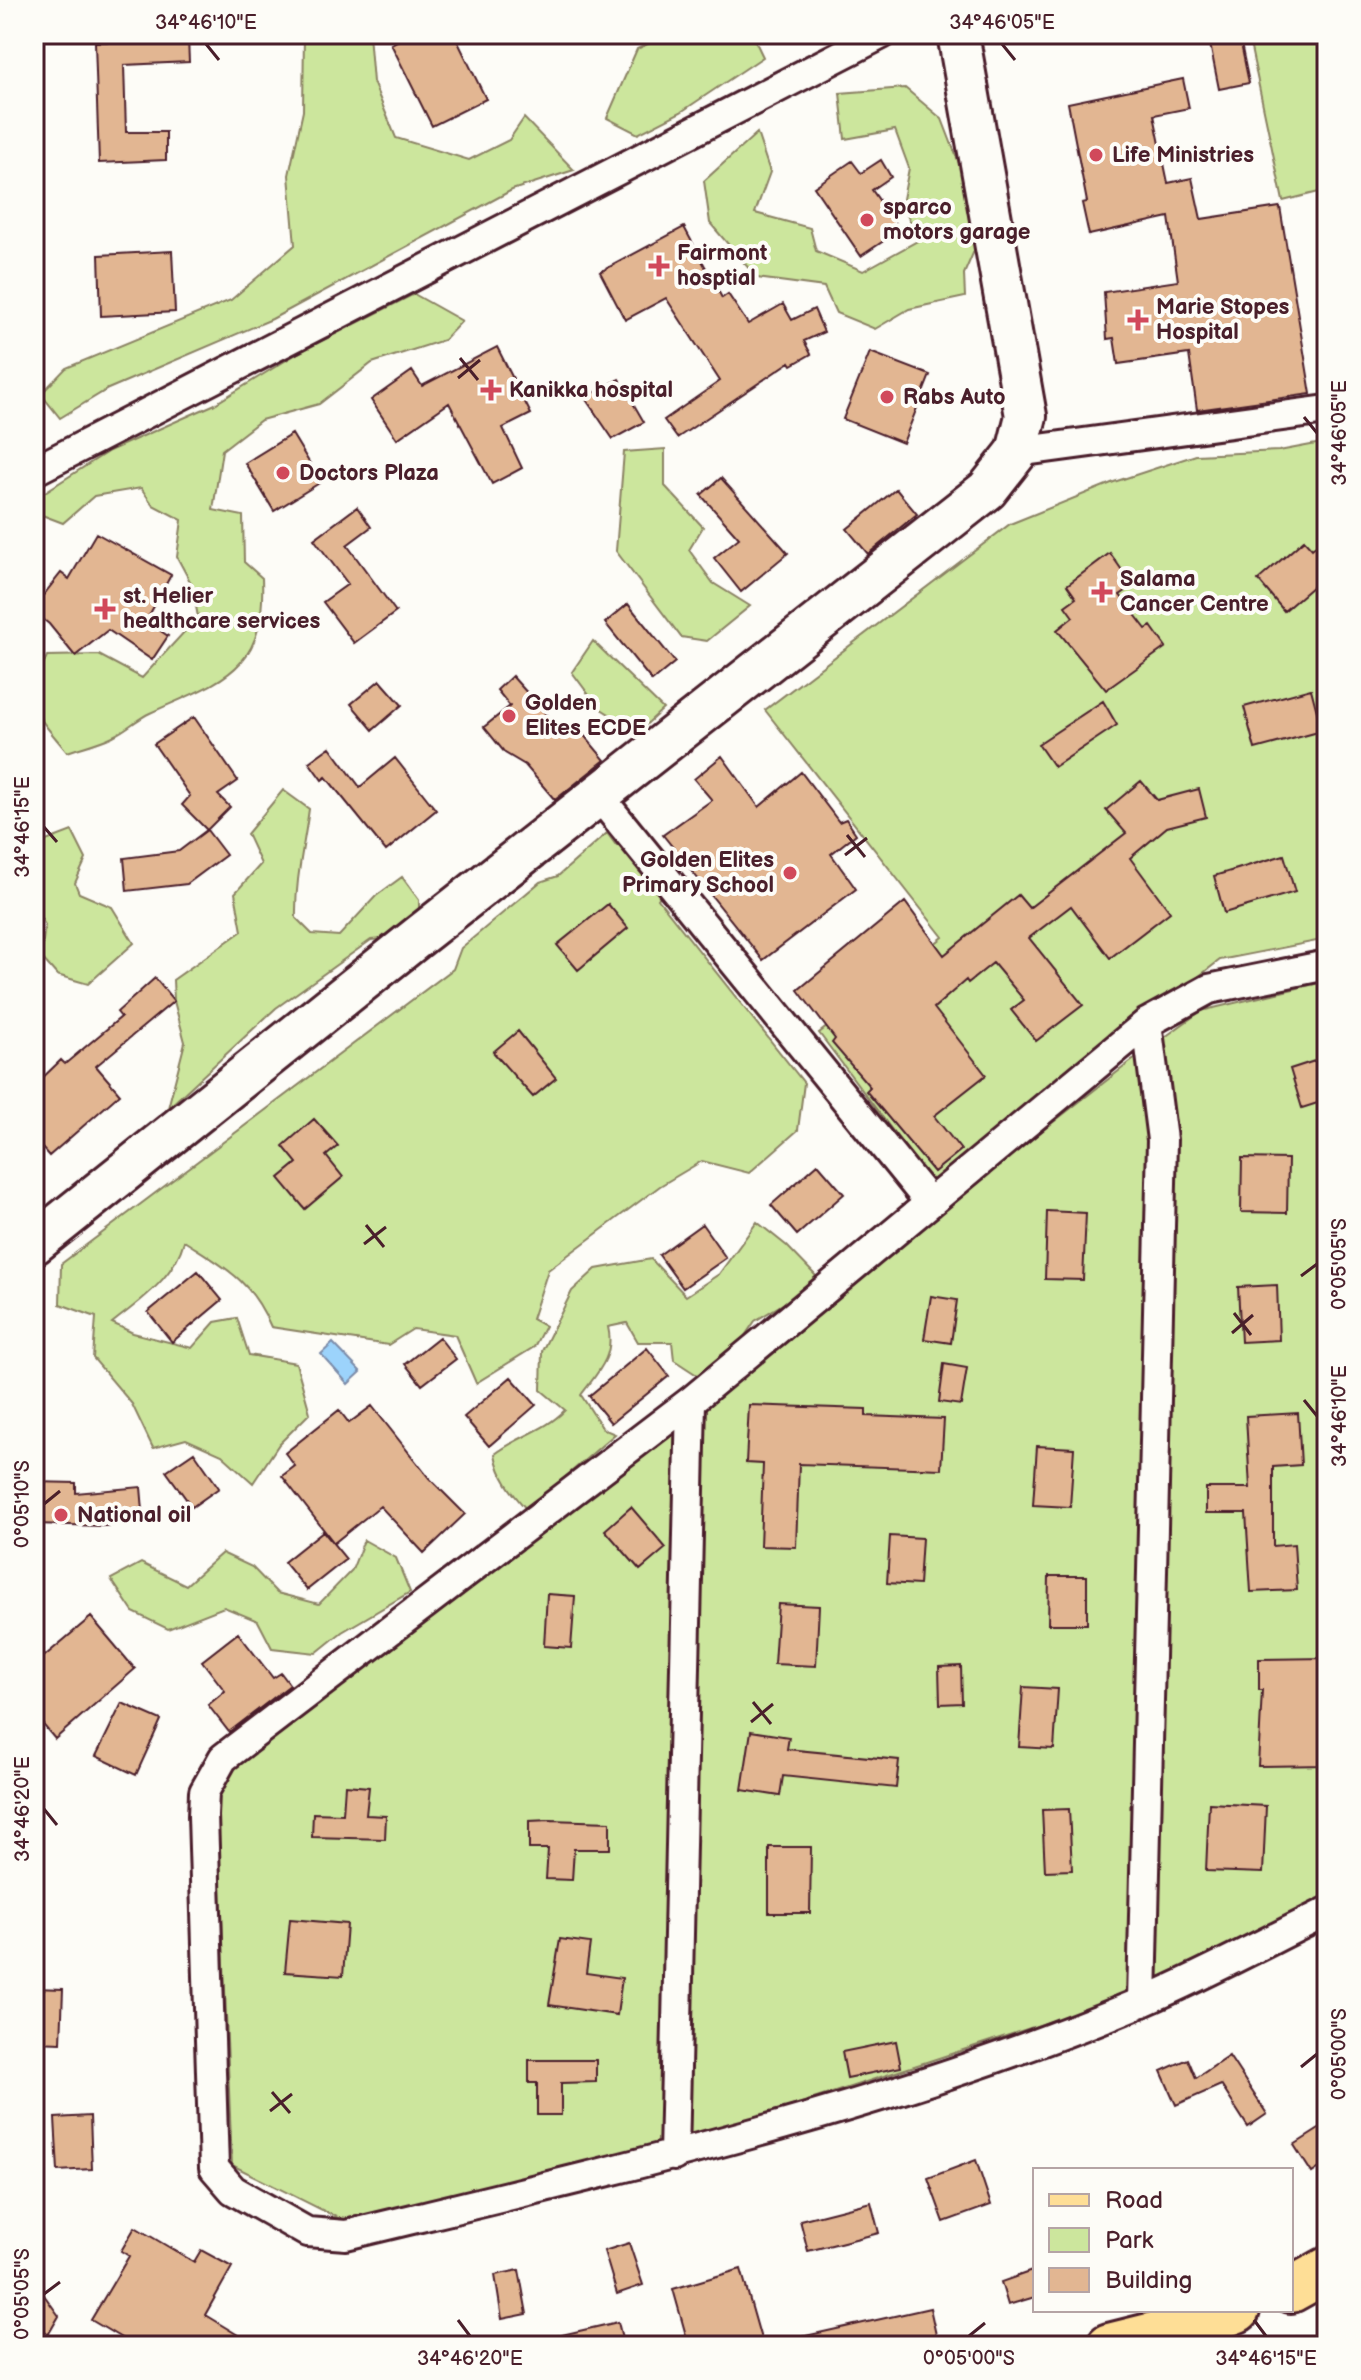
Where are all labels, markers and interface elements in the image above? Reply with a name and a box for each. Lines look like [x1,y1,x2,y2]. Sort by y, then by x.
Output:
text: 34°46'10"E [155,11,257,35]
text: 34°46'05"E [949,11,1055,35]
place label: Life Ministries [1112,142,1254,169]
marker: Life Ministries [1087,146,1105,164]
place label: sparco motors garage [883,194,1031,246]
marker: sparco motors garage [858,211,876,229]
place label: Fairmont hosptial [677,240,768,292]
marker: Fairmont hosptial [648,255,670,277]
place label: Marie Stopes Hospital [1156,294,1290,346]
marker: Marie Stopes Hospital [1127,309,1149,331]
place label: Kanikka hospital [509,377,673,404]
marker: Kanikka hospital [480,379,502,401]
text: 34°46'05"E [1328,380,1352,486]
place label: Rabs Auto [903,384,1006,411]
marker: Rabs Auto [878,388,896,406]
place label: Doctors Plaza [299,460,439,487]
marker: Doctors Plaza [274,464,292,482]
place label: Salama Cancer Centre [1120,566,1269,618]
marker: Salama Cancer Centre [1091,581,1113,603]
place label: st. Helier healthcare services [123,583,320,635]
marker: st. Helier healthcare services [94,598,116,620]
place label: Golden Elites ECDE [525,690,646,742]
marker: Golden Elites ECDE [500,707,518,725]
text: 34°46'15"E [11,776,35,878]
place label: Golden Elites Primary School [622,847,774,899]
marker: Golden Elites Primary School [781,864,799,882]
text: 0°05'05"S [1328,1218,1352,1310]
text: 34°46'10"E [1328,1365,1352,1467]
text: 0°05'10"S [11,1460,35,1548]
place label: National oil [77,1502,191,1529]
marker: National oil [52,1506,70,1524]
text: 34°46'20"E [11,1756,35,1862]
text: 0°05'00"S [1328,2008,1352,2100]
legend [1033,2168,1293,2312]
text: Road [1105,2186,1163,2215]
text: Park [1105,2226,1153,2255]
text: 0°05'05"S [11,2248,35,2340]
text: Building [1105,2266,1192,2295]
text: 34°46'20"E [417,2347,523,2371]
text: 0°05'00"S [923,2347,1015,2371]
text: 34°46'15"E [1215,2347,1317,2371]

